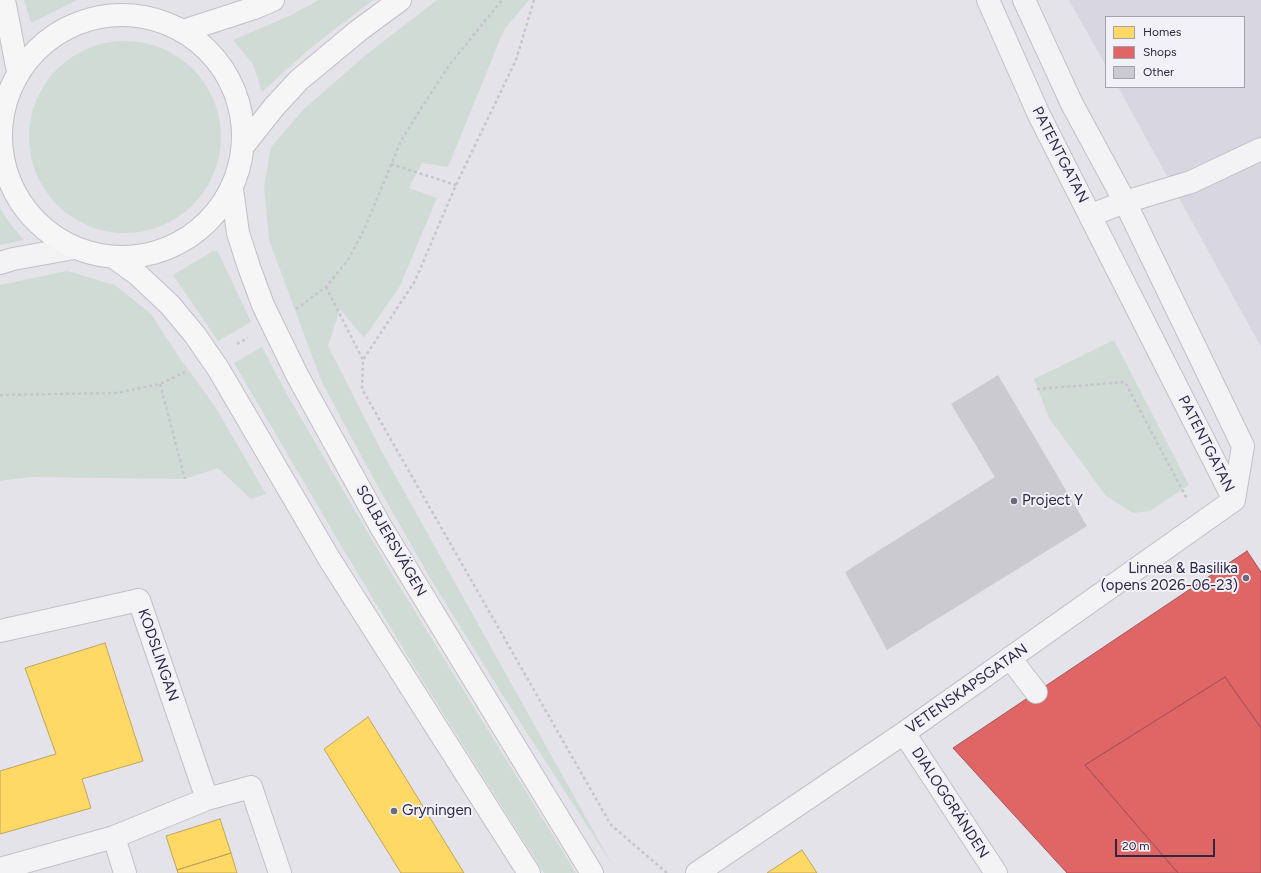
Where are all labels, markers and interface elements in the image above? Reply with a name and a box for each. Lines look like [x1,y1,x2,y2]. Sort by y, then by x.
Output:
legend [1105,16,1245,88]
text: Homes [1143,25,1181,39]
text: Shops [1143,45,1177,59]
text: Other [1143,65,1174,79]
street label: PATENTGATAN [1028,104,1092,206]
street label: PATENTGATAN [1174,393,1238,495]
street label: SOLBJERSVÄGEN [352,482,430,600]
place label: Project Y [1022,492,1083,510]
marker: Project Y [1009,496,1019,506]
place label: Linnea & Basilika (opens 2026-06-23) [1101,560,1238,595]
marker: Linnea & Basilika (opens 2026-06-23) [1241,573,1251,583]
street label: KODSLINGAN [134,606,182,704]
street label: VETENSKAPSGATAN [903,640,1031,738]
street label: DIALOGGRÄNDEN [907,744,993,862]
place label: Gryningen [402,802,472,820]
marker: Gryningen [389,806,399,816]
scale bar [1117,831,1217,857]
text: 20 m [1122,839,1150,853]

